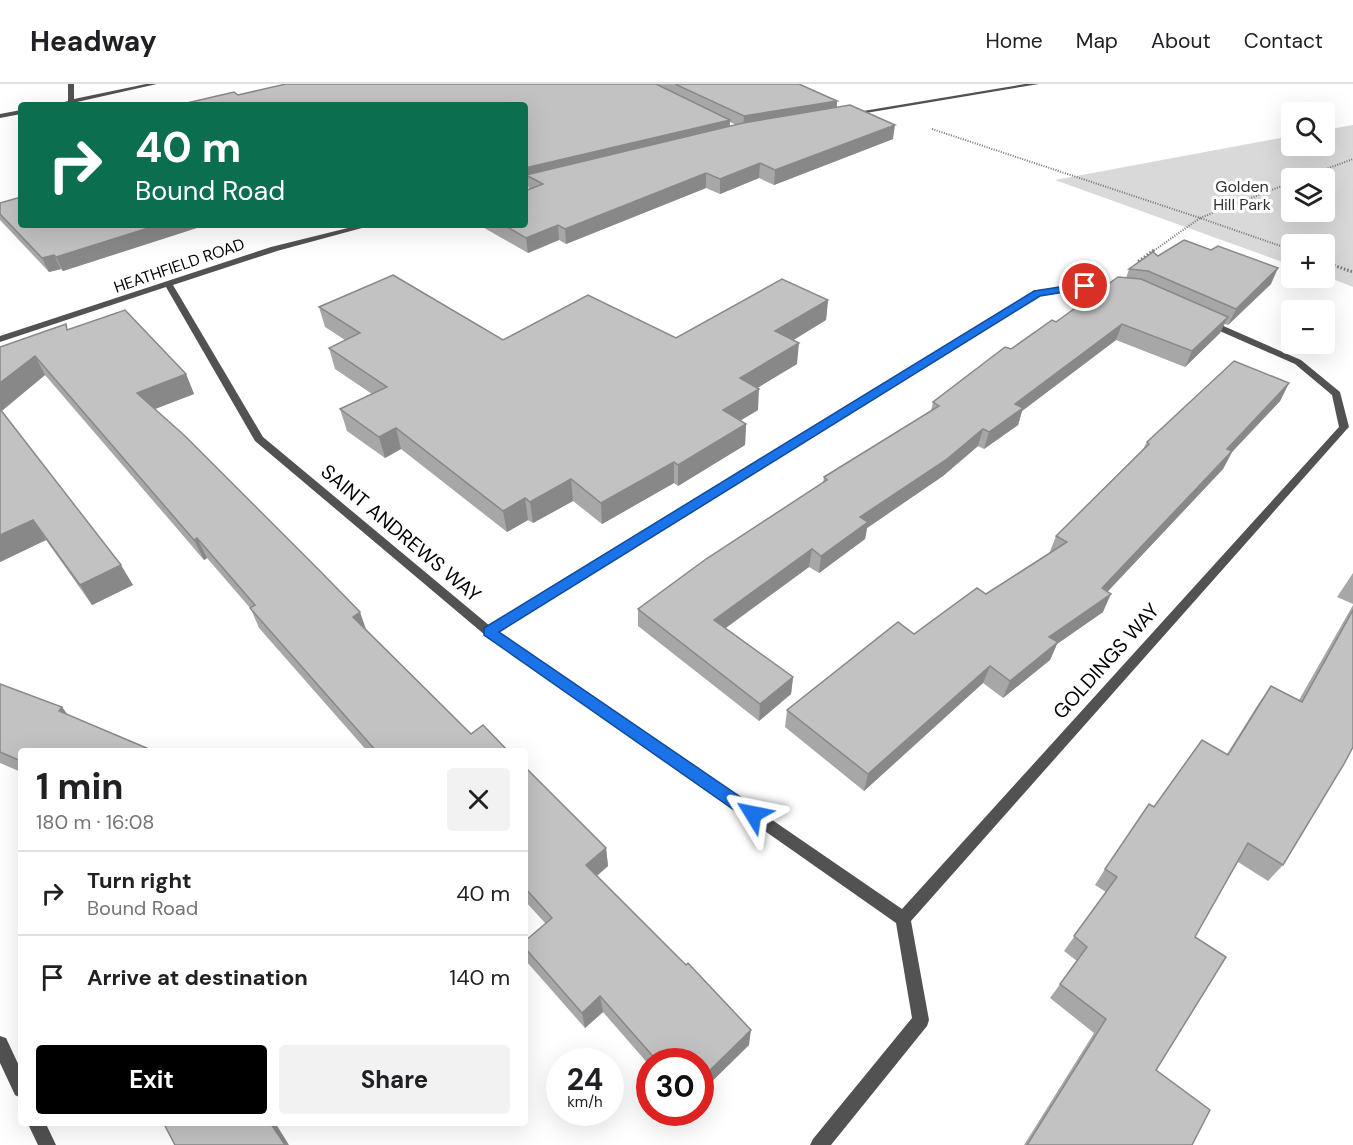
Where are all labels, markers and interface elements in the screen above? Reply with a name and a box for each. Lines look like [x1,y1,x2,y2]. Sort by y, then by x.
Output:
text: Headway [30,23,157,60]
text: Home [985,27,1043,55]
text: Map [1076,27,1118,55]
text: About [1151,27,1211,55]
text: Contact [1244,27,1323,55]
map controls [1281,102,1335,354]
button: search [1281,102,1335,156]
text: 40 m [135,120,241,175]
icon: right [36,126,114,204]
button: layers [1281,168,1335,222]
text: Bound Road [135,173,285,208]
park label: Golden Hill Park [1213,176,1271,215]
street label: HEATHFIELD ROAD [111,233,247,298]
button: + [1281,234,1335,288]
pin [1059,260,1110,311]
icon: arrive [1068,269,1101,302]
button: − [1281,300,1335,354]
street label: SAINT ANDREWS WAY [316,458,487,608]
street label: GOLDINGS WAY [1047,597,1165,724]
text: 1 min [36,763,124,810]
button: close [447,768,510,831]
position arrow [721,782,785,846]
text: 180 m · 16:08 [36,809,155,835]
text: Turn right [87,866,192,895]
icon: right [36,877,69,910]
text: 40 m [456,879,510,908]
text: Bound Road [87,895,198,921]
icon: arrive [36,961,69,994]
text: Arrive at destination [87,963,308,992]
text: 140 m [449,963,510,992]
button: Exit [36,1045,267,1114]
button: Share [279,1045,510,1114]
speed limit sign: 30 [636,1048,714,1126]
text: 24 [567,1060,603,1099]
text: km/h [567,1092,603,1112]

